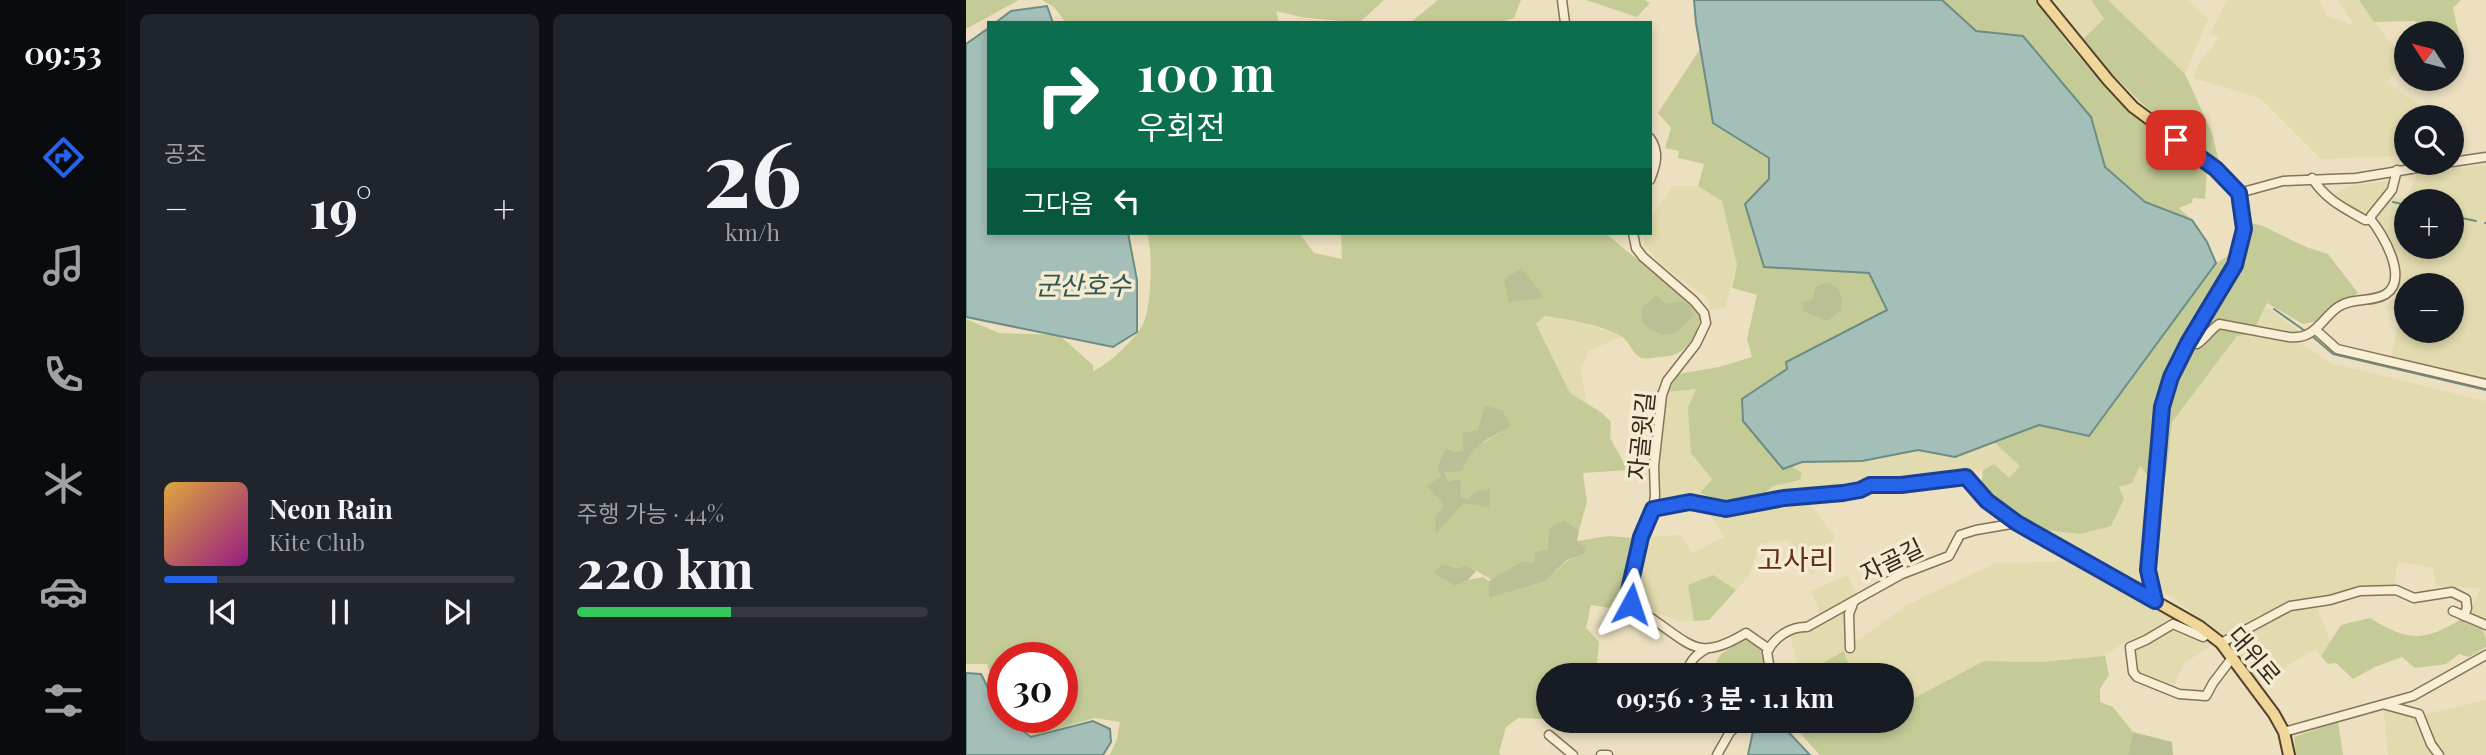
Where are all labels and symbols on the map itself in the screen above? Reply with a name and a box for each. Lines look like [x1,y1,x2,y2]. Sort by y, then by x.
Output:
north arrow [2394,21,2464,91]
pin [2146,110,2206,170]
water label: 군산호수 [1035,267,1132,302]
street label: 자골윗길 [1619,390,1661,481]
street label: 자골길 [1854,530,1928,588]
district label: 고사리 [1757,540,1835,577]
position arrow [1594,567,1668,641]
street label: 대위로 [2222,619,2289,690]
speed limit sign: 30 [987,642,1078,733]

